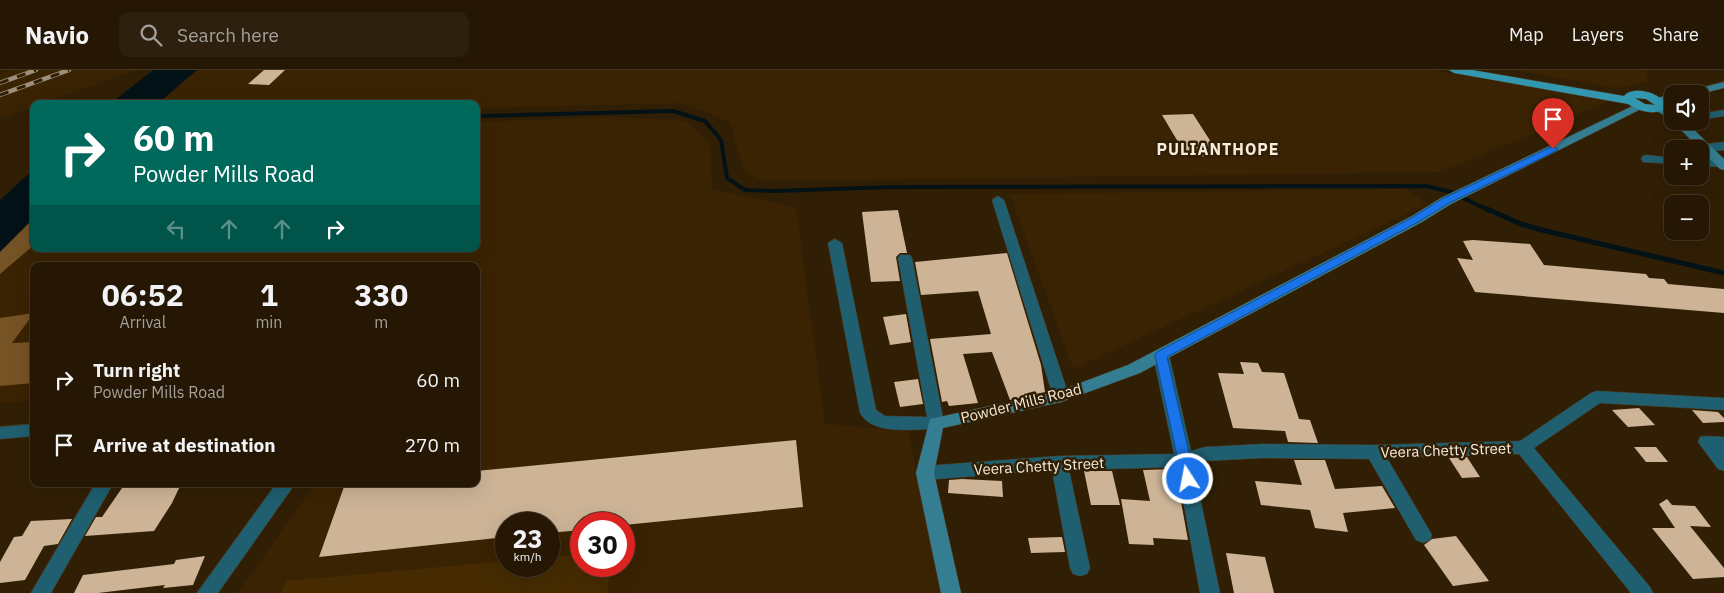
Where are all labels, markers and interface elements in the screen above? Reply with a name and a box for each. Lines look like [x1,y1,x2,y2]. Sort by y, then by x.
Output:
search box [119,12,469,57]
text: Navio [25,19,89,51]
icon: search [137,21,165,49]
text: Search here [177,23,279,47]
text: Map [1509,23,1544,46]
text: Layers [1572,23,1624,46]
text: Share [1652,23,1699,46]
map controls [1664,85,1709,240]
button: sound [1664,85,1709,130]
pin [1532,98,1574,149]
icon: arrive [1539,105,1567,133]
text: 60 m [133,115,215,161]
icon: right [50,120,115,185]
district label: PULIANTHOPE [1156,139,1280,159]
button: + [1664,140,1709,185]
text: Powder Mills Road [133,159,315,188]
button: − [1664,195,1709,240]
icon: left [162,215,190,243]
icon: ahead [215,215,243,243]
icon: ahead [268,215,296,243]
icon: right [321,215,349,243]
text: 06:52 [102,275,184,314]
text: 1 [260,275,278,314]
text: 330 [354,275,408,314]
text: Arrival [119,312,166,332]
text: min [255,312,282,332]
text: m [374,312,388,332]
text: Turn right [93,358,180,382]
icon: right [50,366,78,394]
text: 60 m [416,368,460,392]
street label: Powder Mills Road [959,379,1083,427]
text: Powder Mills Road [93,382,225,402]
icon: arrive [50,431,78,459]
text: Arrive at destination [93,433,276,457]
text: 270 m [405,433,460,457]
street label: Veera Chetty Street [1380,438,1512,462]
position arrow [1161,452,1213,504]
street label: Veera Chetty Street [973,453,1105,479]
speed limit sign: 30 [570,512,635,577]
text: 23 [512,522,543,555]
text: km/h [513,549,542,564]

